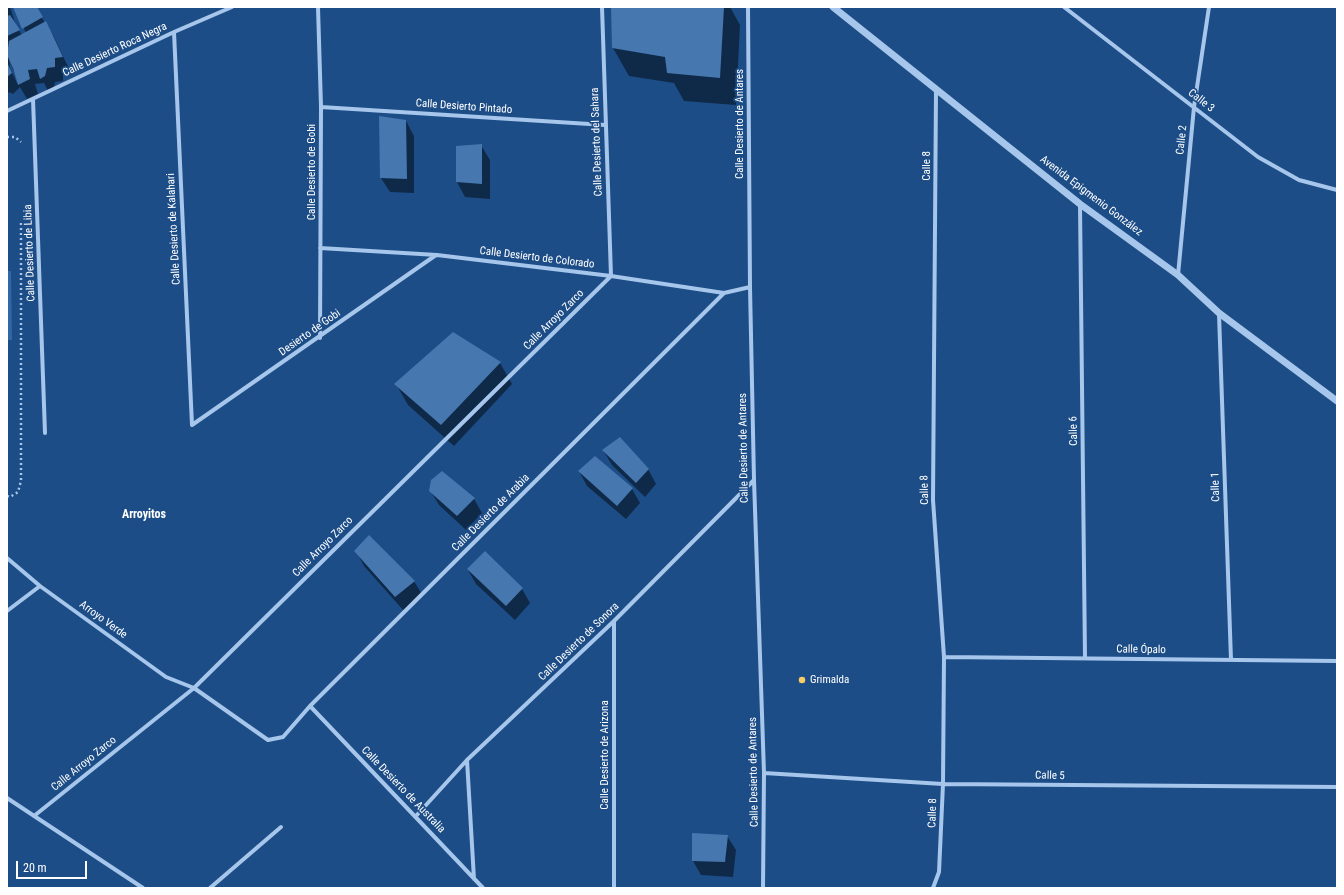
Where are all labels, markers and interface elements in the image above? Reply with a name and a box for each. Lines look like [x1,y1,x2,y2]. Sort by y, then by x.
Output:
street label: Calle Desierto Roca Negra [61,20,169,80]
street label: Calle Desierto de Antares [733,69,747,179]
street label: Calle Desierto del Sahara [589,87,605,197]
street label: Calle 3 [1185,87,1217,115]
street label: Calle Desierto Pintado [415,97,513,117]
street label: Calle Desierto de Gobi [305,124,319,220]
street label: Calle 2 [1174,125,1190,155]
street label: Calle 8 [920,151,934,181]
street label: Avenida Epigmenio González [1037,153,1145,239]
street label: Calle Desierto de Kalahari [164,173,184,285]
street label: Calle Desierto de Libia [22,204,38,302]
street label: Calle Desierto de Colorado [479,244,595,272]
street label: Calle Arroyo Zarco [521,287,587,353]
street label: Desierto de Gobi [277,307,343,359]
street label: Calle Desierto de Antares [736,393,752,503]
street label: Calle 6 [1067,416,1081,446]
street label: Calle Desierto de Arabia [449,471,533,555]
street label: Calle 1 [1209,472,1223,502]
street label: Calle 8 [918,475,932,505]
district label: Arroyitos [122,508,166,522]
street label: Calle Arroyo Zarco [290,514,356,580]
street label: Arroyo Verde [77,598,129,642]
street label: Calle Desierto de Sonora [536,600,622,684]
street label: Calle Ópalo [1116,643,1166,657]
place label: Grimalda [810,673,849,687]
marker: Grimalda [797,675,807,685]
street label: Calle Desierto de Arizona [598,700,612,810]
street label: Calle Desierto de Antares [746,717,762,827]
street label: Calle Arroyo Zarco [49,734,119,794]
street label: Calle Desierto de Australia [358,744,448,836]
street label: Calle 5 [1035,769,1065,783]
street label: Calle 8 [926,798,940,828]
scale bar [18,853,89,879]
text: 20 m [23,861,47,875]

